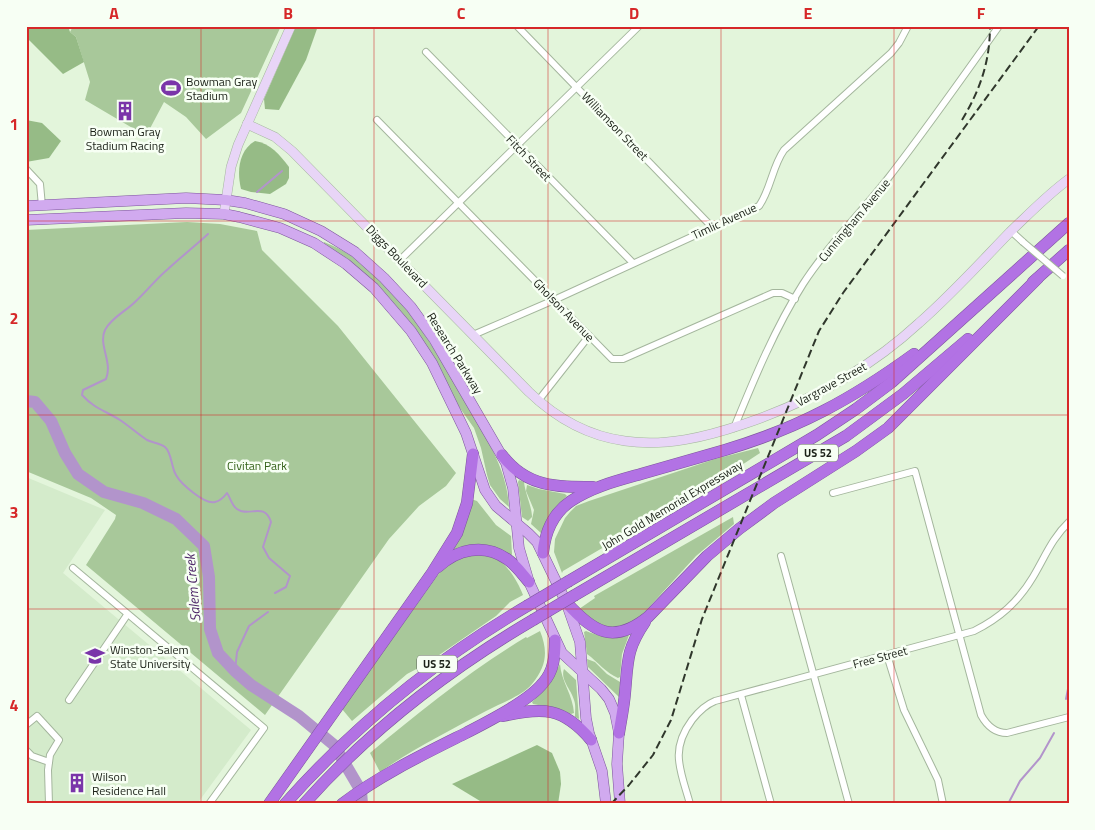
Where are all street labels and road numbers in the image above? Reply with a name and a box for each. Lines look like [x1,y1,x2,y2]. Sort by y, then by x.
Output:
street label: Williamson Street [577,87,653,165]
street label: Fitch Street [502,130,557,186]
street label: Cunningham Avenue [813,174,895,266]
street label: Timlic Avenue [688,198,760,244]
street label: Diggs Boulevard [362,220,432,292]
street label: Gholson Avenue [529,274,599,346]
street label: Research Parkway [422,308,488,398]
street label: Vargrave Street [792,356,871,411]
road number: US 52 [798,444,838,462]
street label: John Gold Memorial Expressway [598,455,746,555]
street label: Free Street [851,640,910,673]
road number: US 52 [417,656,457,672]

